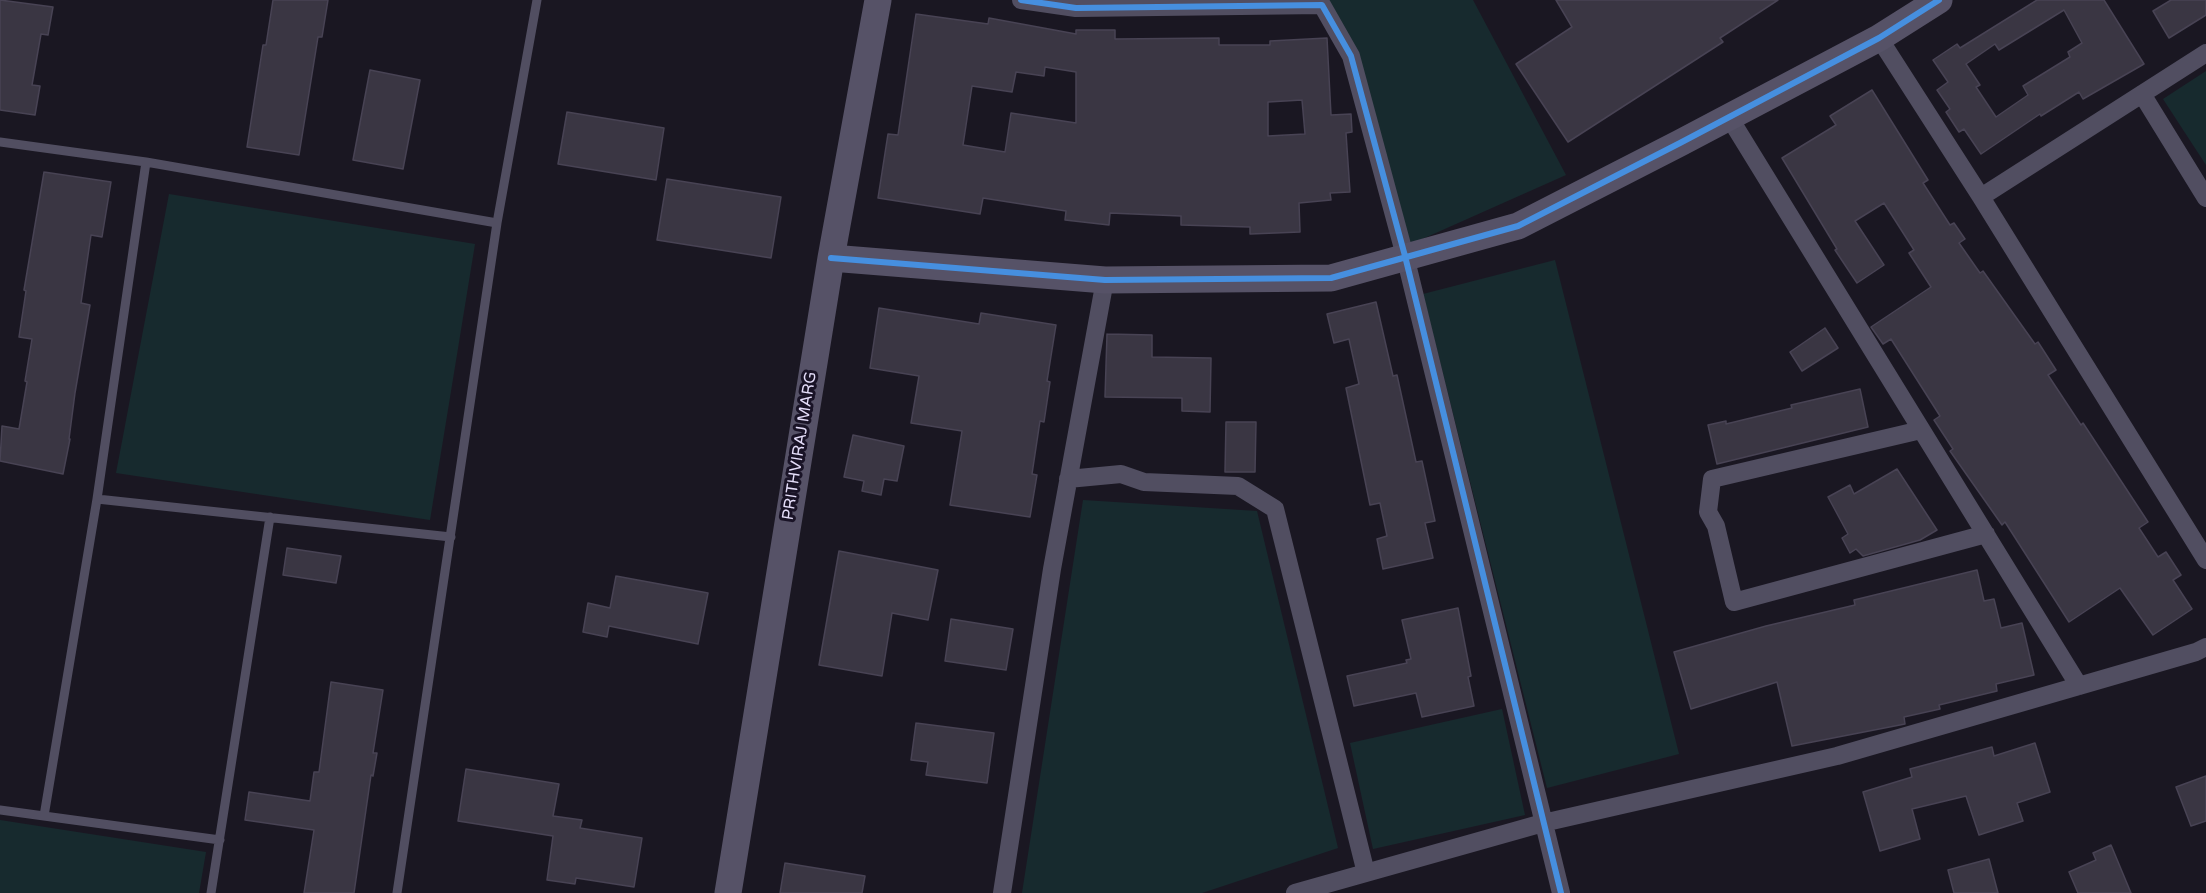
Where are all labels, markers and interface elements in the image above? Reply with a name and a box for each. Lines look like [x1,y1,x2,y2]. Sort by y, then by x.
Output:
street label: PRITHVIRAJ MARG [779,370,821,522]

